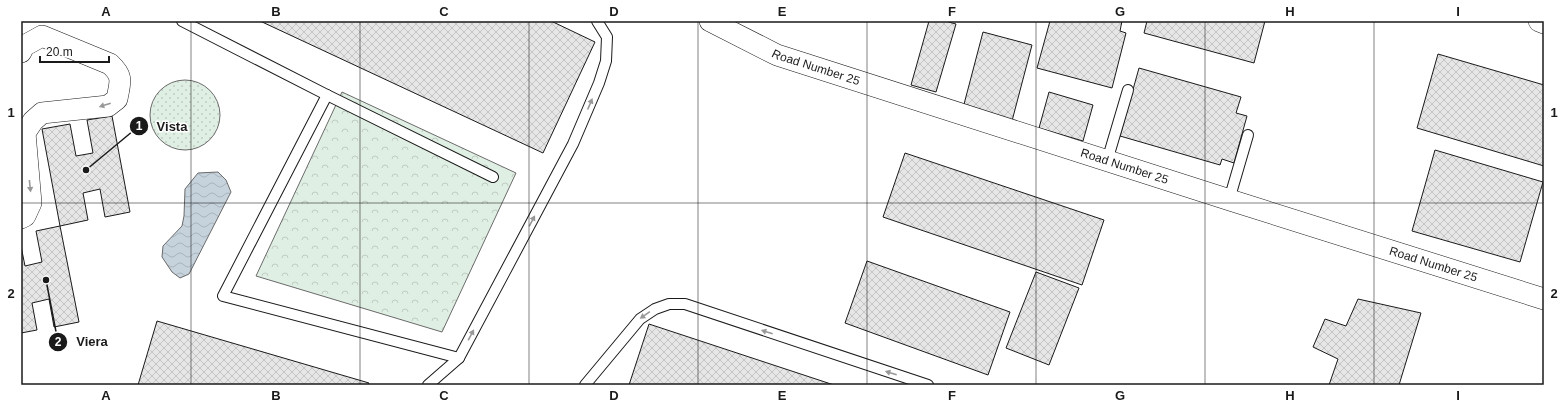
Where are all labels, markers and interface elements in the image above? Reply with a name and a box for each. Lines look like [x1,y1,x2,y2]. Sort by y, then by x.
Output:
text: A [101,4,111,19]
text: B [271,4,281,19]
text: C [439,4,449,19]
text: D [609,4,619,19]
text: E [778,4,787,19]
text: F [948,4,956,19]
text: G [1115,4,1125,19]
text: H [1285,4,1295,19]
text: I [1456,4,1460,19]
scale bar [40,38,109,64]
text: 20 m [46,45,73,59]
street label: Road Number 25 [769,47,862,88]
one-way arrow [587,99,593,110]
one-way arrow [98,102,110,108]
text: 1 [7,105,15,120]
text: 1 [1550,105,1558,120]
callout: Vista [129,114,196,139]
text: 1 [136,119,143,133]
text: Vista [157,119,188,134]
street label: Road Number 25 [1079,146,1171,187]
one-way arrow [27,180,33,192]
one-way arrow [529,215,535,226]
street label: Road Number 25 [1388,244,1479,285]
text: 2 [7,286,15,301]
text: 2 [1550,286,1558,301]
one-way arrow [640,311,650,319]
one-way arrow [761,328,773,334]
callout: Viera [48,329,116,354]
one-way arrow [467,329,474,341]
text: Viera [76,334,109,349]
text: 2 [55,335,62,349]
one-way arrow [884,369,896,375]
text: A [101,388,111,403]
text: B [271,388,281,403]
text: C [439,388,449,403]
text: D [609,388,619,403]
text: E [778,388,787,403]
text: F [948,388,956,403]
text: G [1115,388,1125,403]
text: H [1285,388,1295,403]
text: I [1456,388,1460,403]

